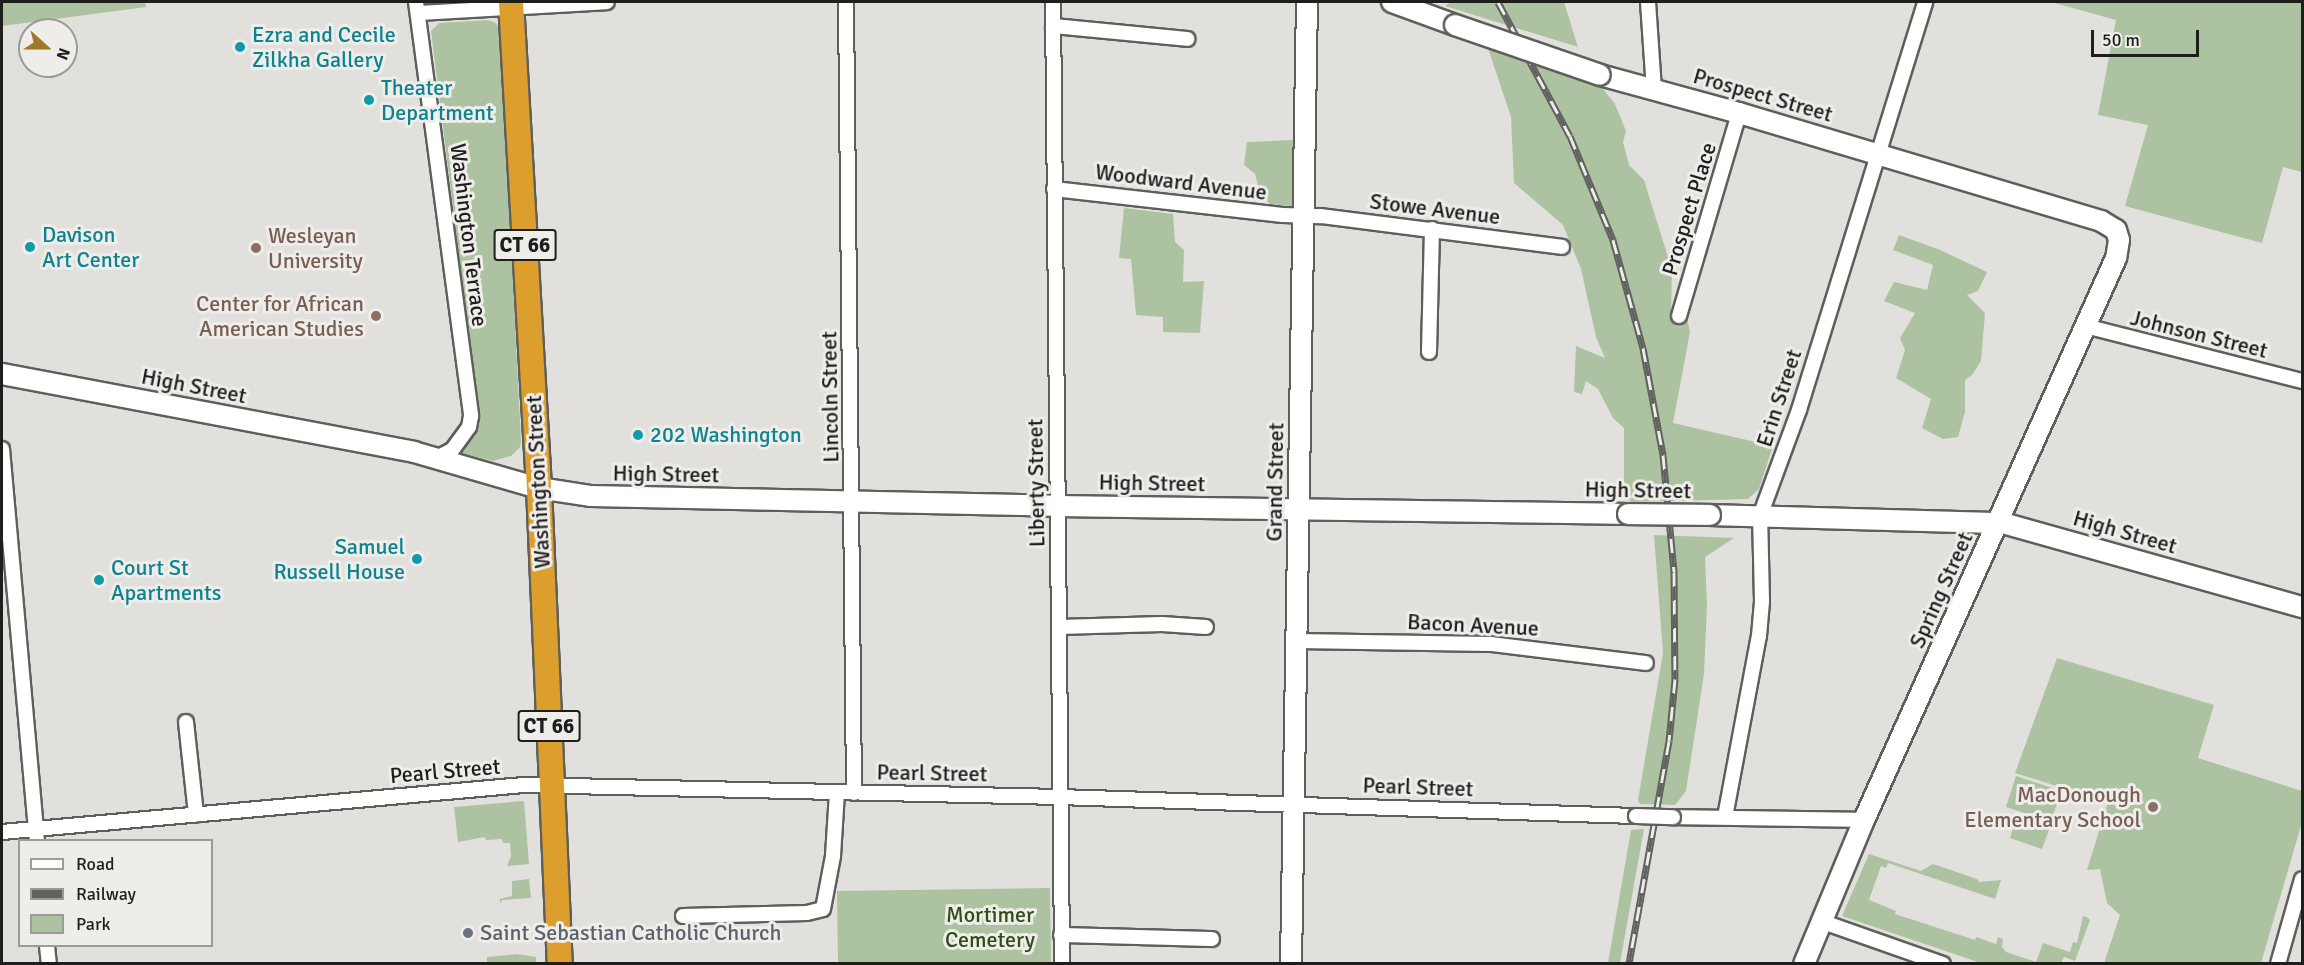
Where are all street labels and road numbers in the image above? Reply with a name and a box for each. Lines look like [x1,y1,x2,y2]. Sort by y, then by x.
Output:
street label: Prospect Street [1690,62,1836,128]
street label: Prospect Place [1656,139,1722,279]
street label: Washington Terrace [445,142,493,328]
street label: Woodward Avenue [1094,158,1268,206]
street label: Stowe Avenue [1368,188,1502,230]
road number: CT 66 [494,227,556,263]
street label: Johnson Street [2128,304,2270,364]
street label: Lincoln Street [816,331,844,463]
street label: Erin Street [1751,346,1807,450]
street label: High Street [139,363,249,409]
street label: Washington Street [520,395,556,569]
street label: Liberty Street [1022,419,1050,547]
street label: Grand Street [1261,422,1289,542]
street label: High Street [612,460,720,488]
street label: High Street [1098,469,1206,497]
street label: High Street [1584,476,1692,504]
street label: High Street [2070,505,2180,559]
street label: Spring Street [1904,528,1978,652]
street label: Bacon Avenue [1407,608,1539,642]
road number: CT 66 [518,708,580,744]
street label: Pearl Street [389,753,501,789]
street label: Pearl Street [876,759,988,787]
street label: Pearl Street [1362,772,1474,802]

